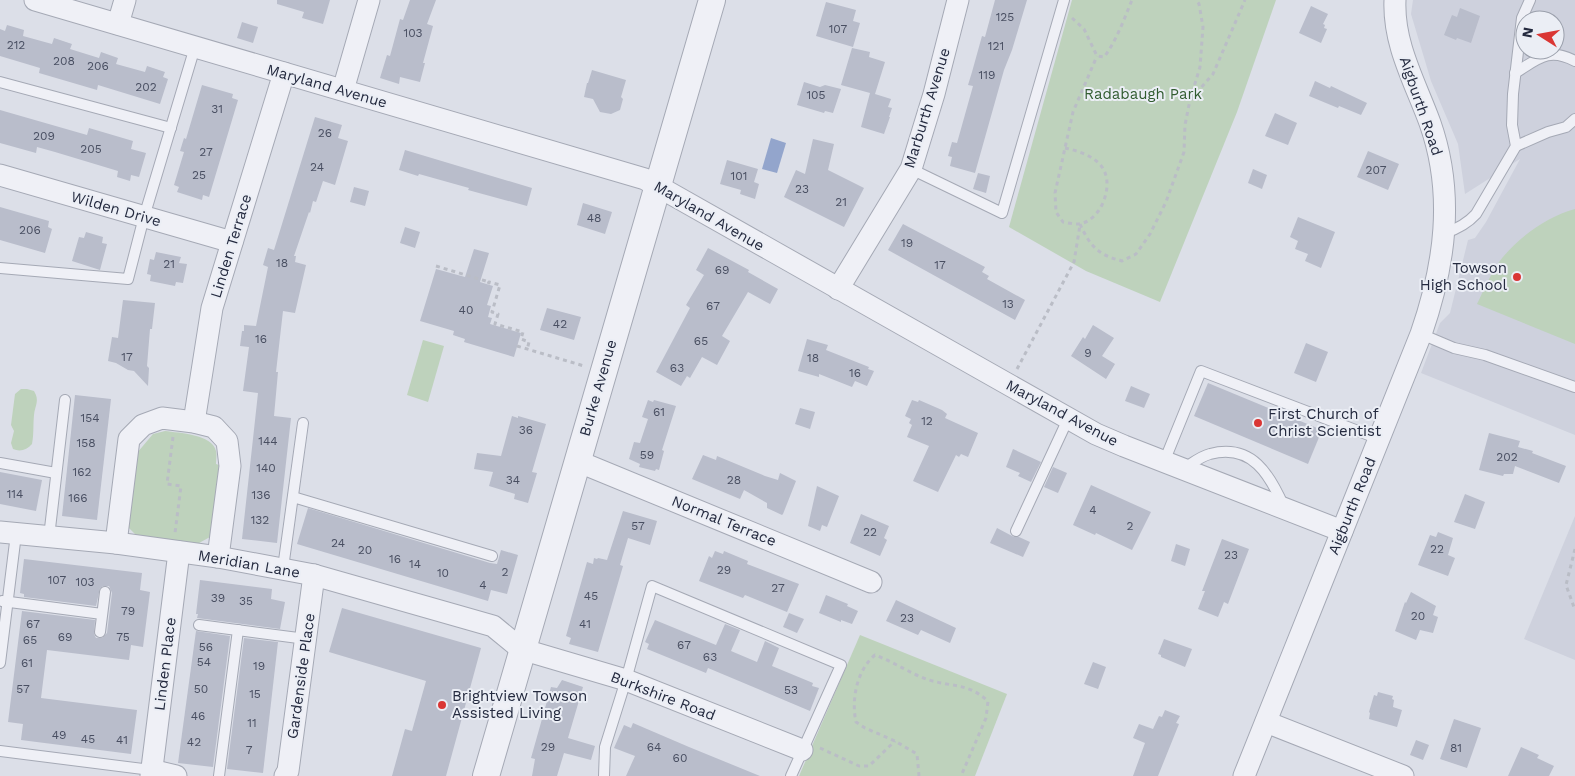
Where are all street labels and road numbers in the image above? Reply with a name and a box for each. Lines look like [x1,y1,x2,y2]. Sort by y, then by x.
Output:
street label: Marburth Avenue [900,46,954,170]
street label: Aigburth Road [1396,54,1446,158]
street label: Maryland Avenue [265,60,389,112]
street label: Maryland Avenue [651,177,767,255]
street label: Wilden Drive [69,188,163,230]
street label: Linden Terrace [207,192,255,300]
street label: Burke Avenue [576,338,620,438]
street label: Maryland Avenue [1003,376,1121,450]
street label: Aigburth Road [1324,455,1380,557]
street label: Normal Terrace [669,492,779,550]
street label: Meridian Lane [197,546,301,582]
street label: Gardenside Place [283,612,319,740]
street label: Linden Place [150,616,180,712]
street label: Burkshire Road [608,668,718,724]

